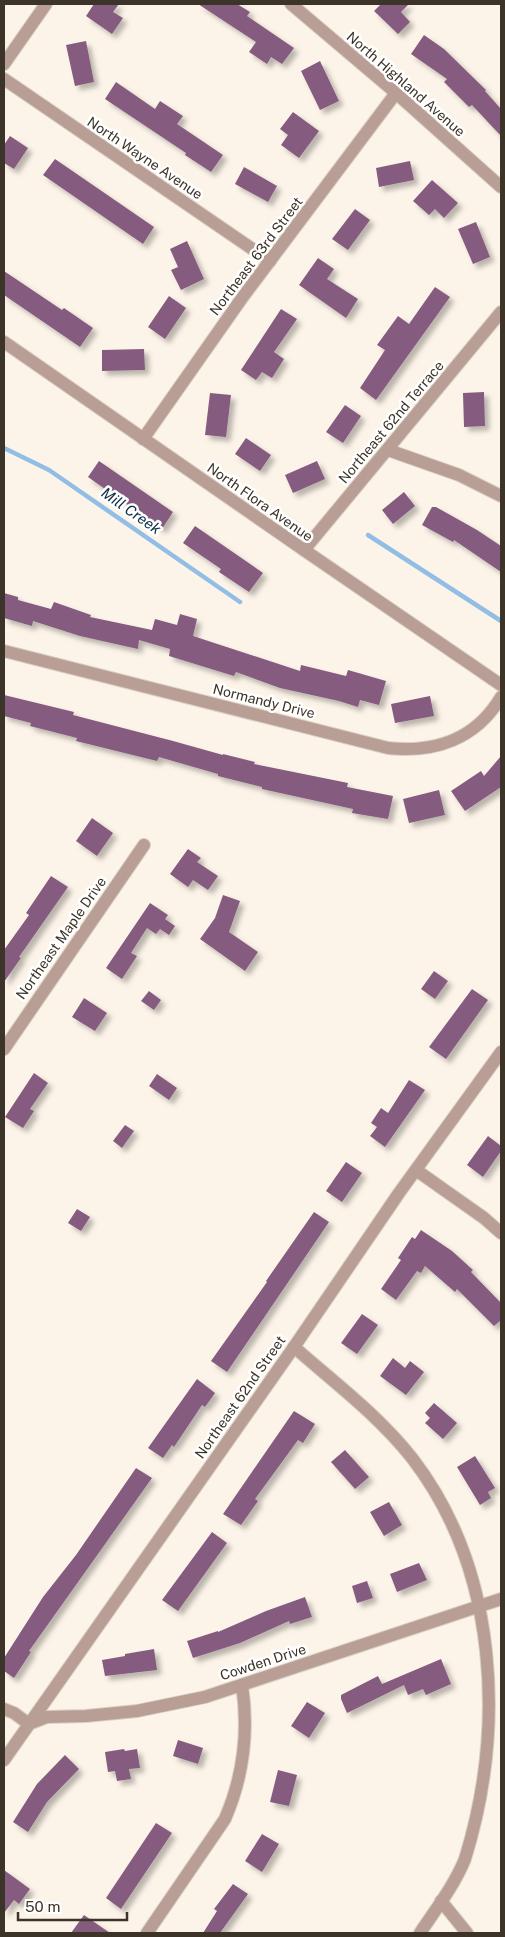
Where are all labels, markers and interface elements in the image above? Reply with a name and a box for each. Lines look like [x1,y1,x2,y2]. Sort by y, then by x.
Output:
street label: North Highland Avenue [344,28,468,140]
street label: North Wayne Avenue [84,114,206,203]
street label: Northeast 63rd Street [206,194,306,318]
street label: Northeast 62nd Terrace [335,358,447,486]
street label: North Flora Avenue [204,460,316,544]
water label: Mill Creek [98,484,165,538]
street label: Normandy Drive [211,681,317,721]
street label: Northeast Maple Drive [13,874,109,1002]
street label: Northeast 62nd Street [192,1333,288,1461]
street label: Cowden Drive [218,1641,308,1683]
scale bar [18,1890,126,1922]
text: 50 m [25,1898,60,1915]

